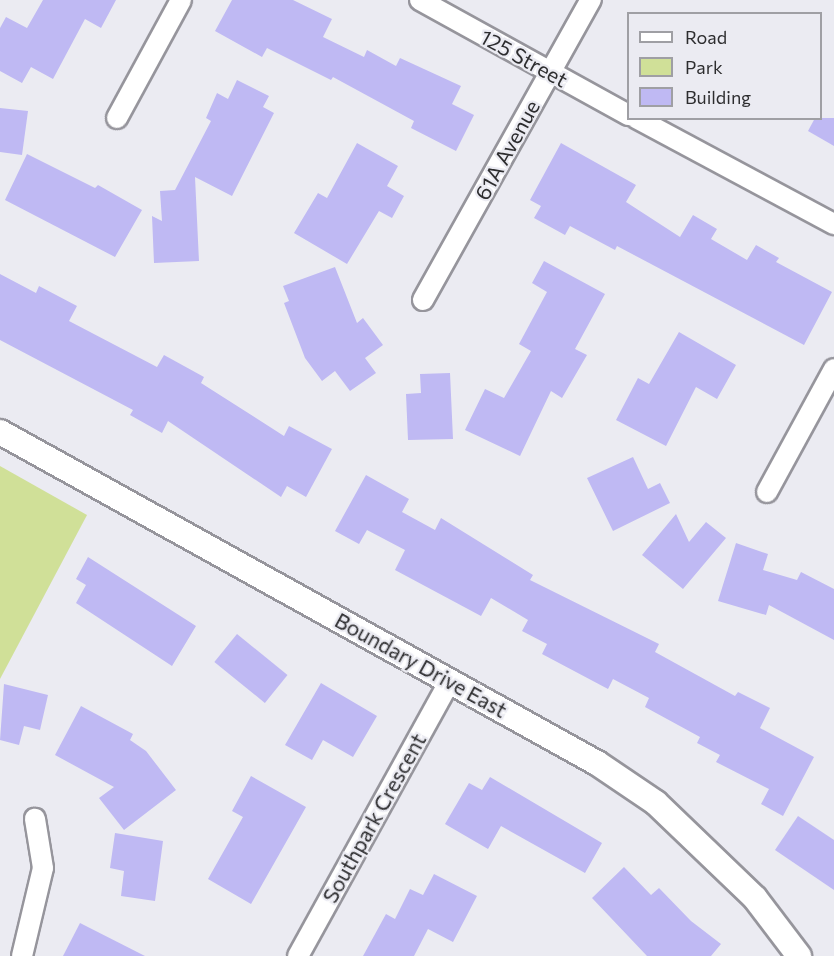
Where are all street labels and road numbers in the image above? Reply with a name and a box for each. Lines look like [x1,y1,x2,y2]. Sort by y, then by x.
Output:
street label: 125 Street [476,24,572,92]
street label: 61A Avenue [469,96,545,204]
street label: Boundary Drive East [331,607,511,723]
street label: Southpark Crescent [317,729,431,907]

